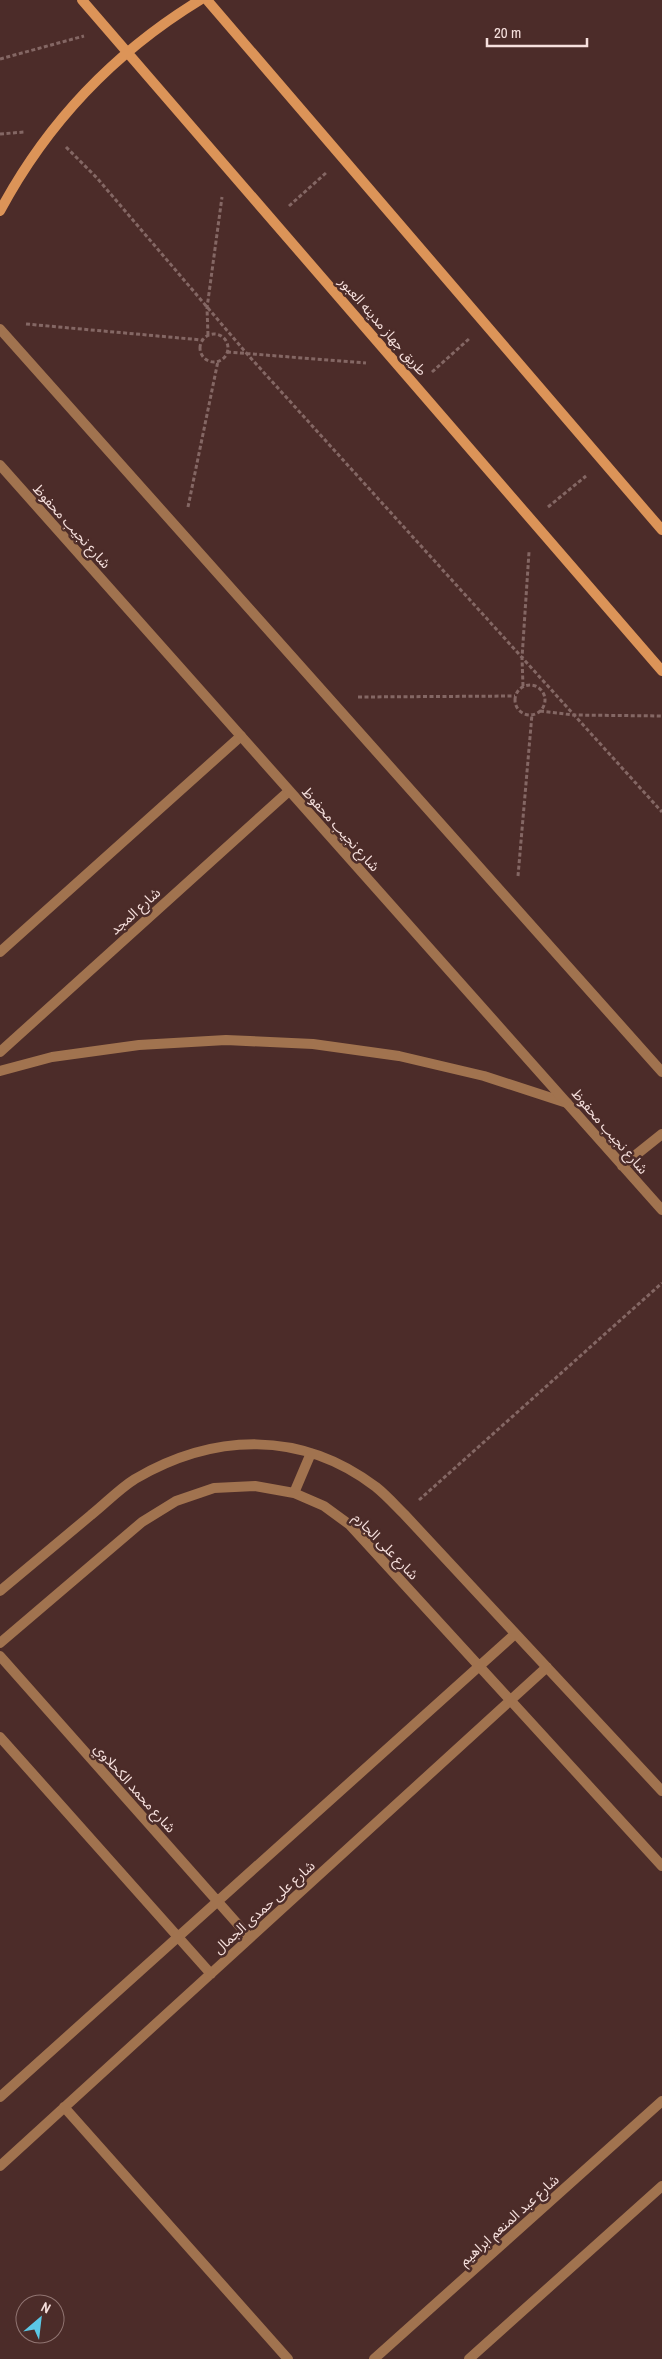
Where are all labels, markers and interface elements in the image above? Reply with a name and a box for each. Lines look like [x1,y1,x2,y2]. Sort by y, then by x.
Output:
scale bar [487,15,587,47]
text: 20 m [494,22,521,43]
street label: طريق جهاز مدينه العبور [334,272,431,380]
street label: شارع نجيب محفوظ [28,480,115,573]
street label: شارع نجيب محفوظ [297,783,384,876]
street label: شارع المجد [106,884,165,940]
street label: شارع نجيب محفوظ [566,1084,652,1179]
street label: شارع على الجارم [348,1509,423,1585]
street label: شارع محمد الكحلاوي [89,1740,180,1838]
street label: شارع على حمدى الجمال [209,1857,320,1959]
street label: شارع عبد المنعم ابراهيم [455,2170,564,2271]
north arrow [15,2294,65,2344]
text: N [38,2298,54,2317]

